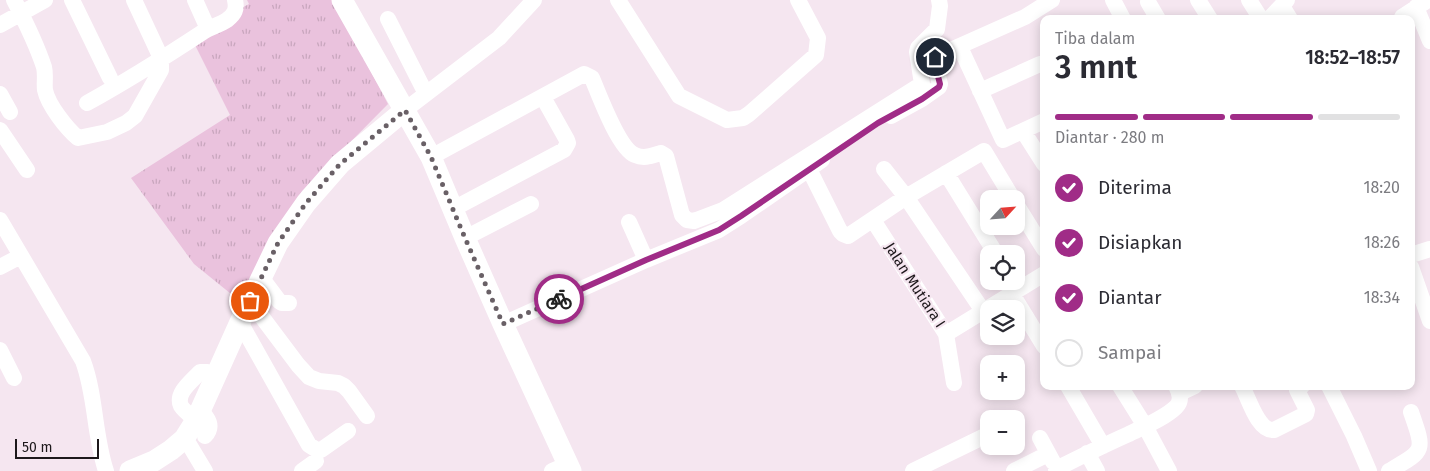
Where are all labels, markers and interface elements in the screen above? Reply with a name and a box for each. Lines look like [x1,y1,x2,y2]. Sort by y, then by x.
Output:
text: Tiba dalam [1055,29,1135,48]
pin [914,36,956,78]
icon: home [921,43,949,71]
text: 18:52–18:57 [1305,46,1400,69]
text: 3 mnt [1055,48,1137,86]
text: Diantar · 280 m [1055,128,1164,147]
icon: check [1055,174,1083,202]
text: Diterima [1098,176,1172,199]
text: 18:20 [1364,178,1400,197]
north arrow [980,190,1025,235]
map controls [980,190,1025,455]
icon: check [1055,229,1083,257]
text: Disiapkan [1098,231,1182,254]
text: 18:26 [1364,233,1400,252]
street label: Jalan Mutiara I [881,239,949,331]
button: locate [980,245,1025,290]
courier [534,274,584,324]
pin [229,280,271,322]
icon: check [1055,284,1083,312]
icon: bike [545,285,573,313]
text: Diantar [1098,286,1161,309]
icon: bag [236,287,264,315]
text: 18:34 [1364,288,1400,307]
button: layers [980,300,1025,345]
text: Sampai [1098,341,1162,364]
button: + [980,355,1025,400]
button: − [980,410,1025,455]
scale bar [15,436,99,459]
text: 50 m [22,439,53,456]

